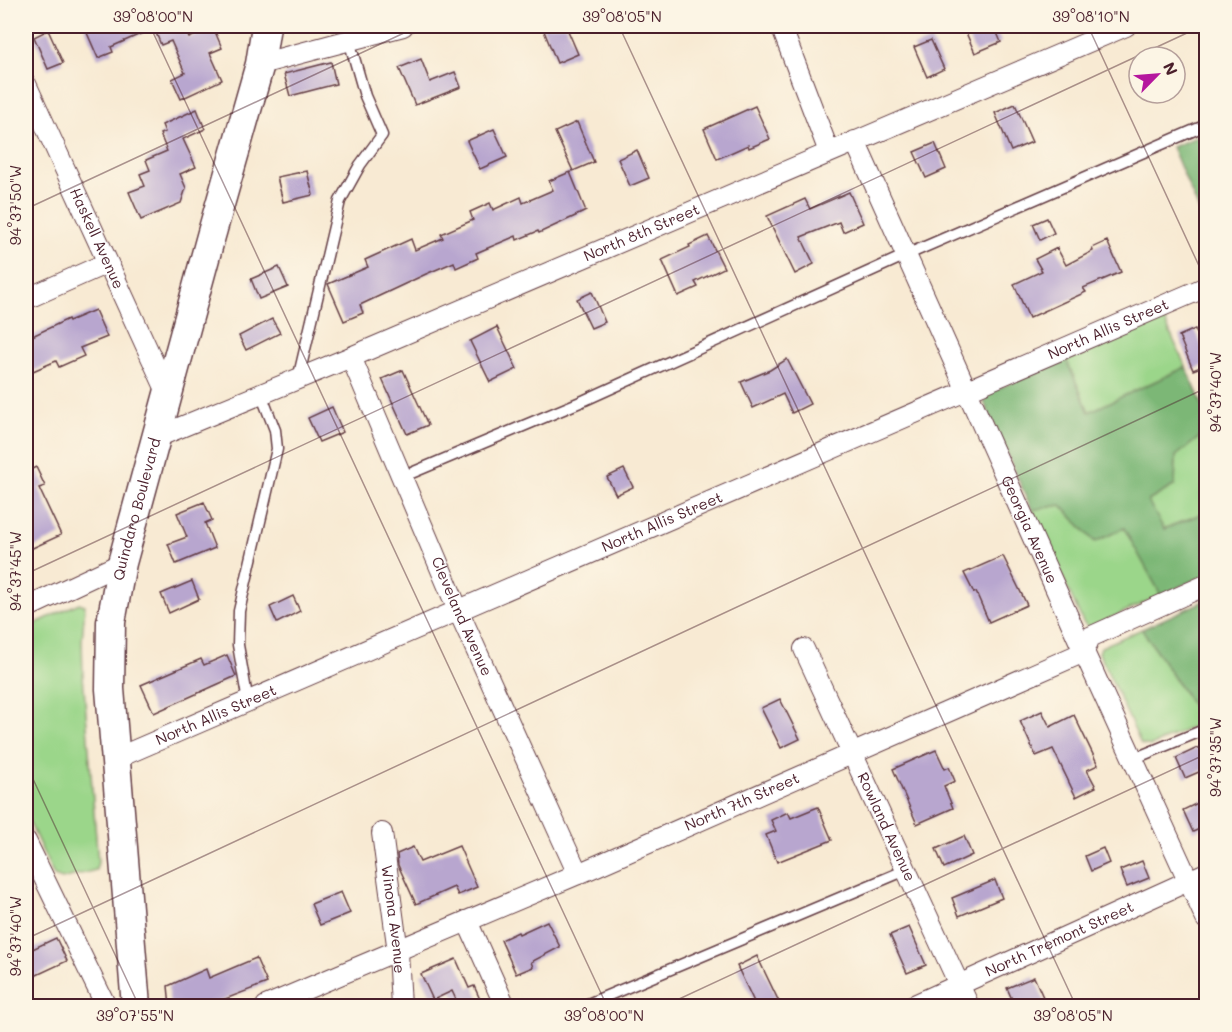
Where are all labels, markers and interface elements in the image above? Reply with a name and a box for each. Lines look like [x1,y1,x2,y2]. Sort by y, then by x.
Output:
text: 39°08'00"N [113,6,193,26]
text: 39°08'05"N [582,6,662,26]
text: 39°08'10"N [1052,6,1130,26]
north arrow [1127,45,1187,105]
text: N [1159,59,1183,78]
text: 94°37'50"W [5,165,25,245]
street label: Haskell Avenue [66,184,129,292]
street label: North 8th Street [580,198,702,265]
street label: North Allis Street [1044,293,1171,363]
text: 94°37'40"W [1205,352,1225,432]
street label: Quindaro Boulevard [108,435,165,582]
street label: Georgia Avenue [997,472,1063,586]
street label: North Allis Street [598,486,725,556]
text: 94°37'45"W [5,531,25,611]
street label: Cleveland Avenue [427,553,498,679]
street label: North Allis Street [152,679,279,749]
text: 94°37'35"W [1205,717,1225,797]
street label: North 7th Street [681,767,802,835]
street label: Rowland Avenue [853,769,921,884]
street label: Winona Avenue [377,864,410,974]
text: 94°37'40"W [5,896,25,976]
street label: North Tremont Street [982,896,1137,981]
text: 39°07'55"N [96,1005,174,1025]
text: 39°08'00"N [564,1005,644,1025]
text: 39°08'05"N [1033,1005,1113,1025]

